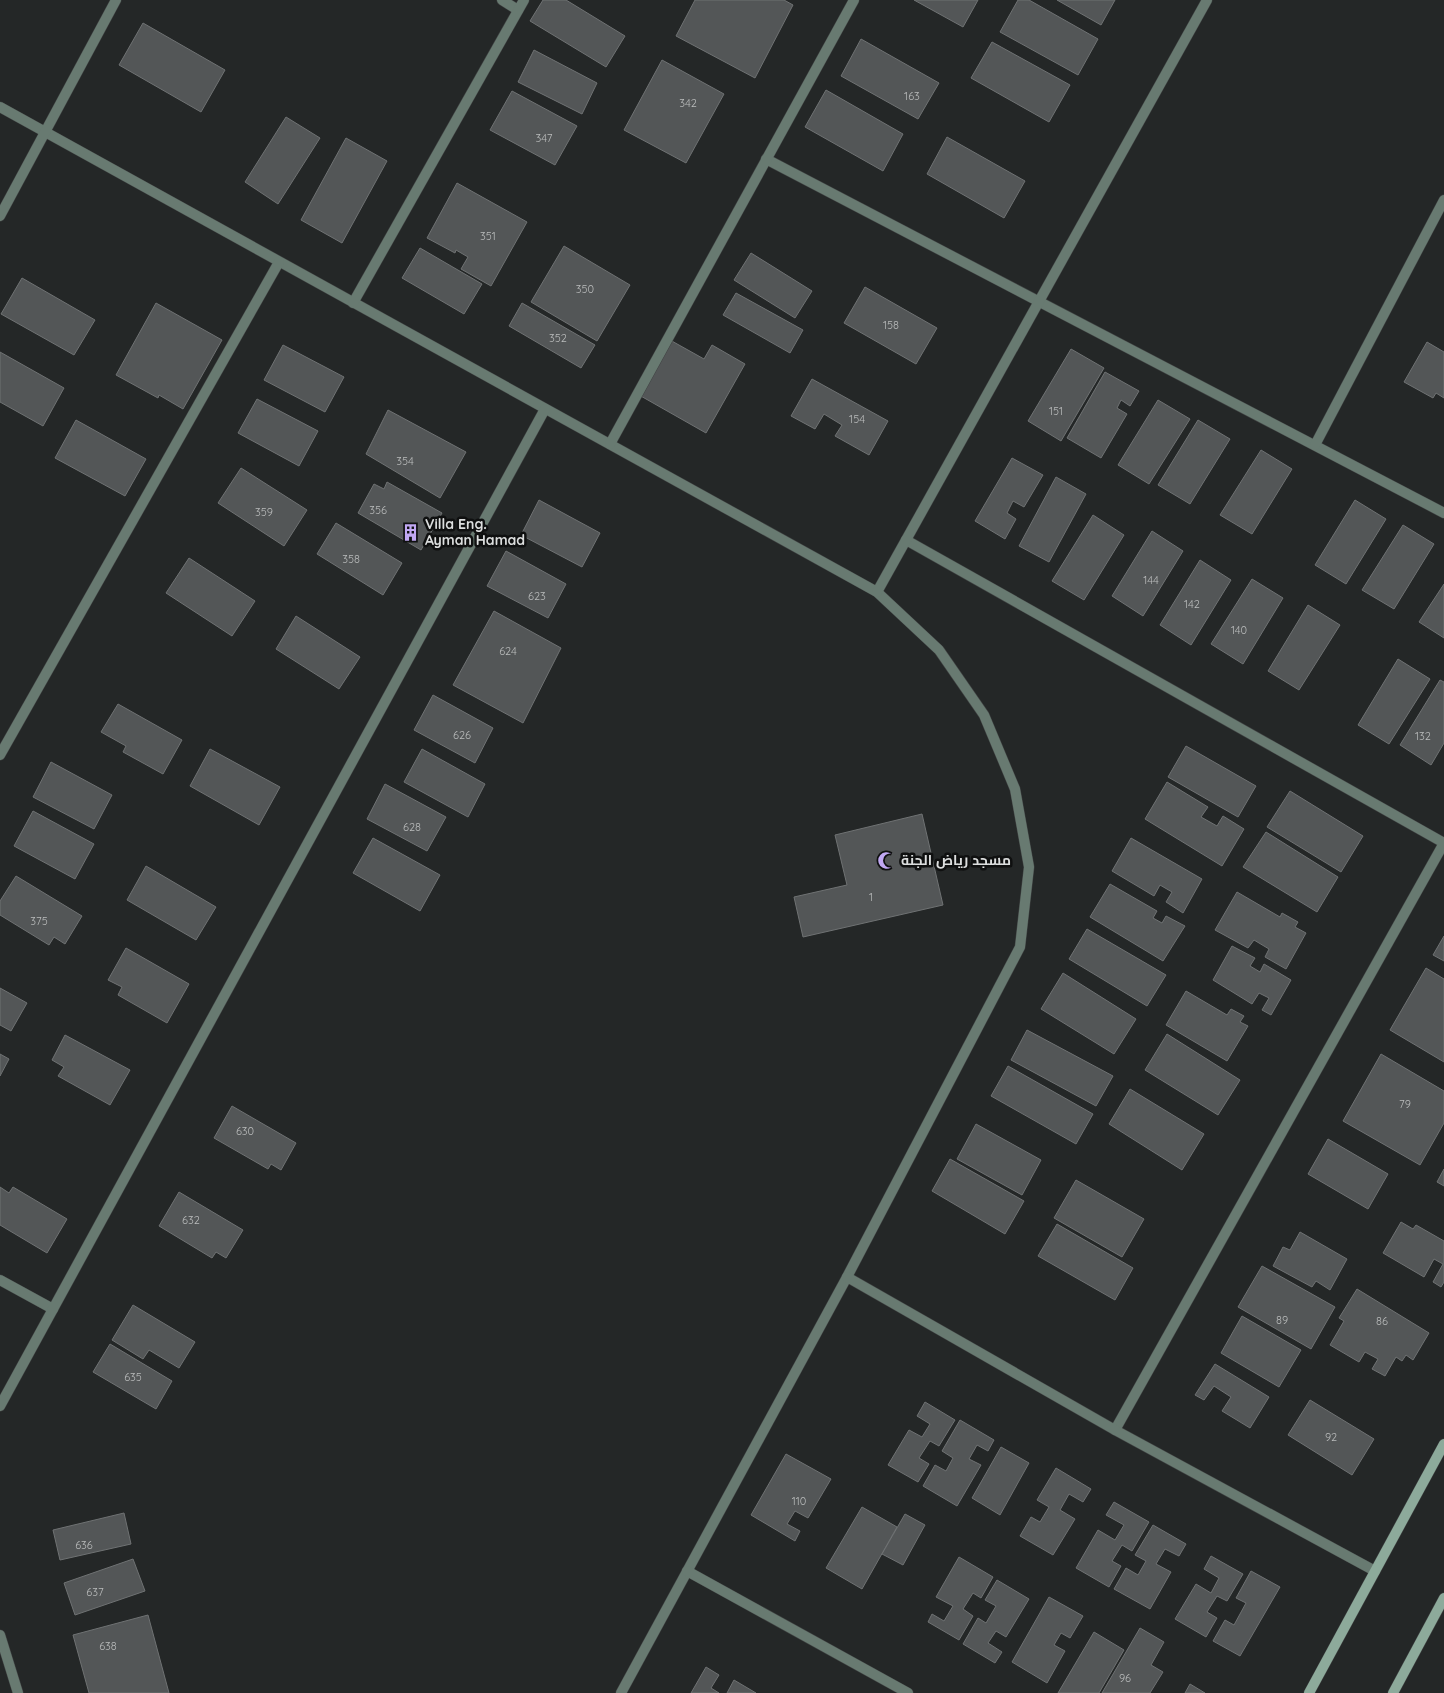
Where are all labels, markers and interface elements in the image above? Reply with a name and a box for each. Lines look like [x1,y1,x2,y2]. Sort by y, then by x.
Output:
house number: 163 [904,89,920,103]
house number: 342 [679,96,697,110]
house number: 347 [536,131,553,145]
house number: 351 [480,229,496,243]
house number: 350 [576,282,594,296]
house number: 158 [883,318,899,332]
house number: 352 [549,331,567,345]
house number: 151 [1049,404,1063,418]
house number: 154 [849,412,865,426]
house number: 354 [396,454,414,468]
house number: 356 [369,503,387,517]
house number: 359 [255,505,273,519]
place label: Villa Eng. Ayman Hamad [425,515,525,549]
building icon: Villa Eng. Ayman Hamad [401,522,421,542]
house number: 358 [342,552,360,566]
house number: 144 [1143,573,1159,587]
house number: 623 [528,589,546,603]
house number: 142 [1184,597,1200,611]
house number: 140 [1231,623,1247,637]
house number: 624 [499,644,517,658]
house number: 626 [453,728,471,742]
house number: 132 [1415,729,1431,743]
house number: 628 [403,820,421,834]
mosque icon: مسجد رياض الجنة [877,850,897,870]
place label: مسجد رياض الجنة [901,851,1011,869]
house number: 1 [869,890,873,904]
house number: 375 [30,914,48,928]
house number: 79 [1399,1097,1411,1111]
house number: 630 [236,1124,254,1138]
house number: 632 [182,1213,200,1227]
house number: 89 [1276,1313,1288,1327]
house number: 86 [1376,1314,1388,1328]
house number: 635 [124,1370,142,1384]
house number: 92 [1325,1430,1337,1444]
house number: 110 [792,1494,806,1508]
house number: 636 [75,1538,93,1552]
house number: 637 [86,1585,104,1599]
house number: 638 [99,1639,117,1653]
house number: 96 [1119,1671,1131,1685]

